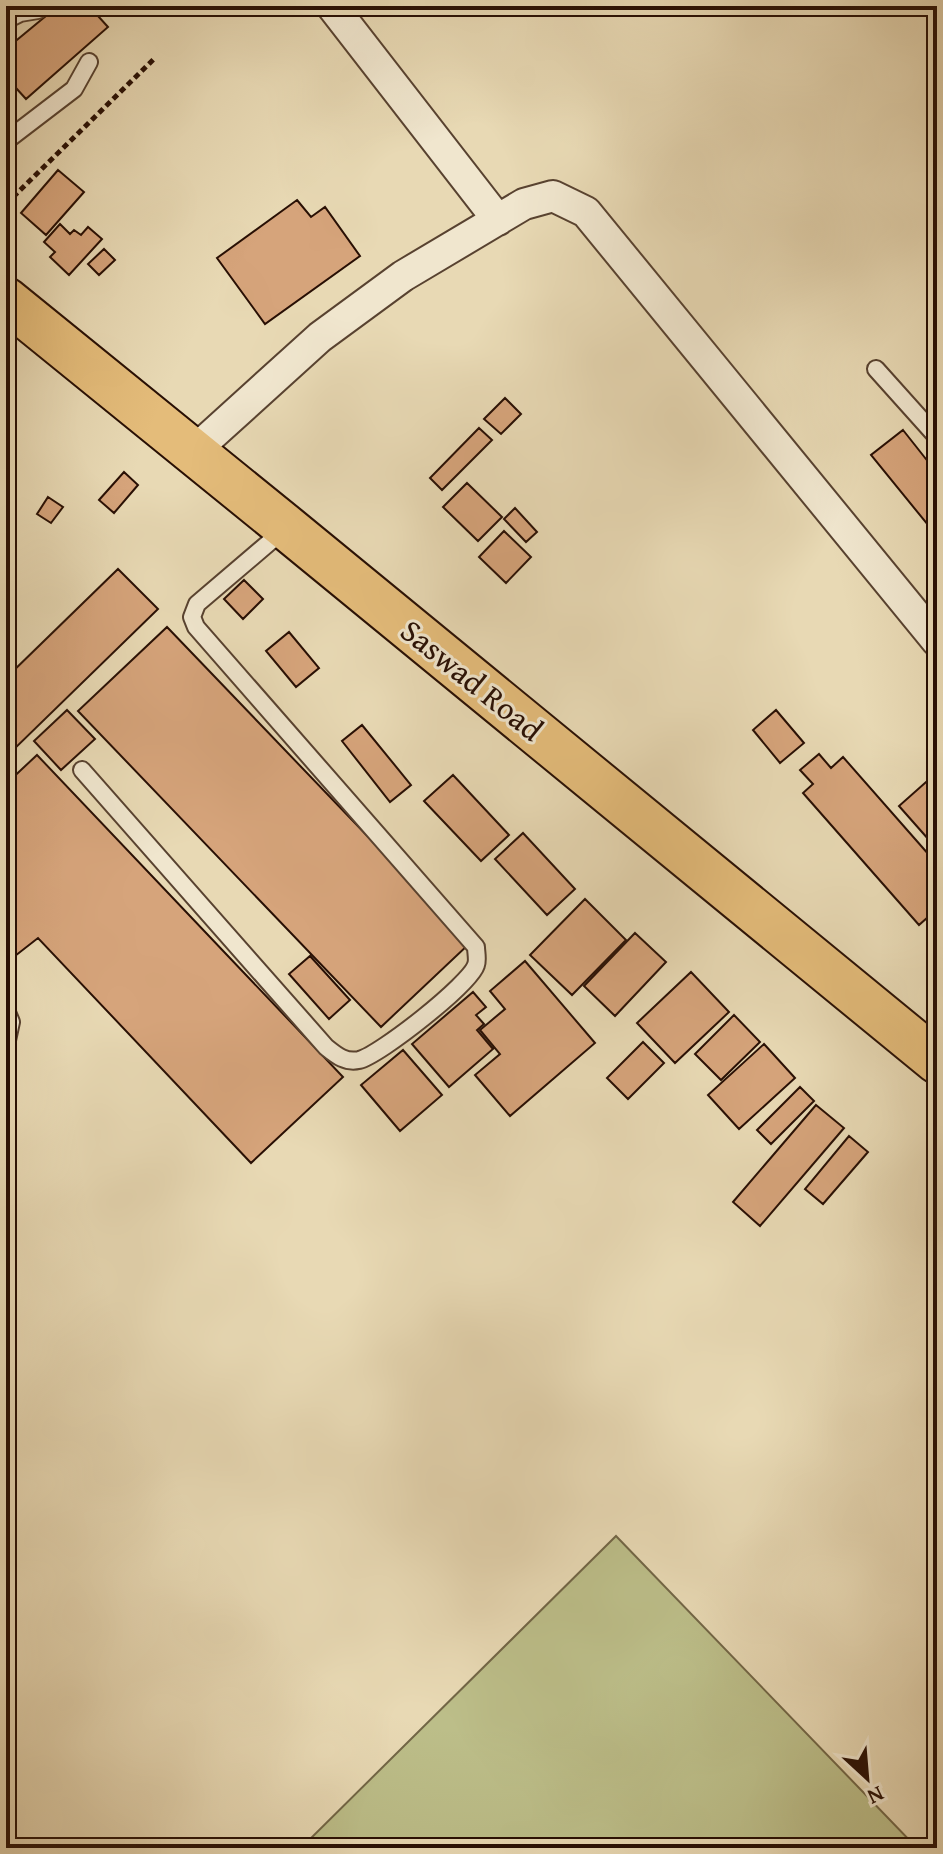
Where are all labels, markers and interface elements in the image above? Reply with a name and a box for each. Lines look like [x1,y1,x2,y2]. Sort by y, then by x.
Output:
street label: Saswad Road [391,607,554,752]
north arrow [827,1738,907,1818]
text: N [862,1778,889,1814]

